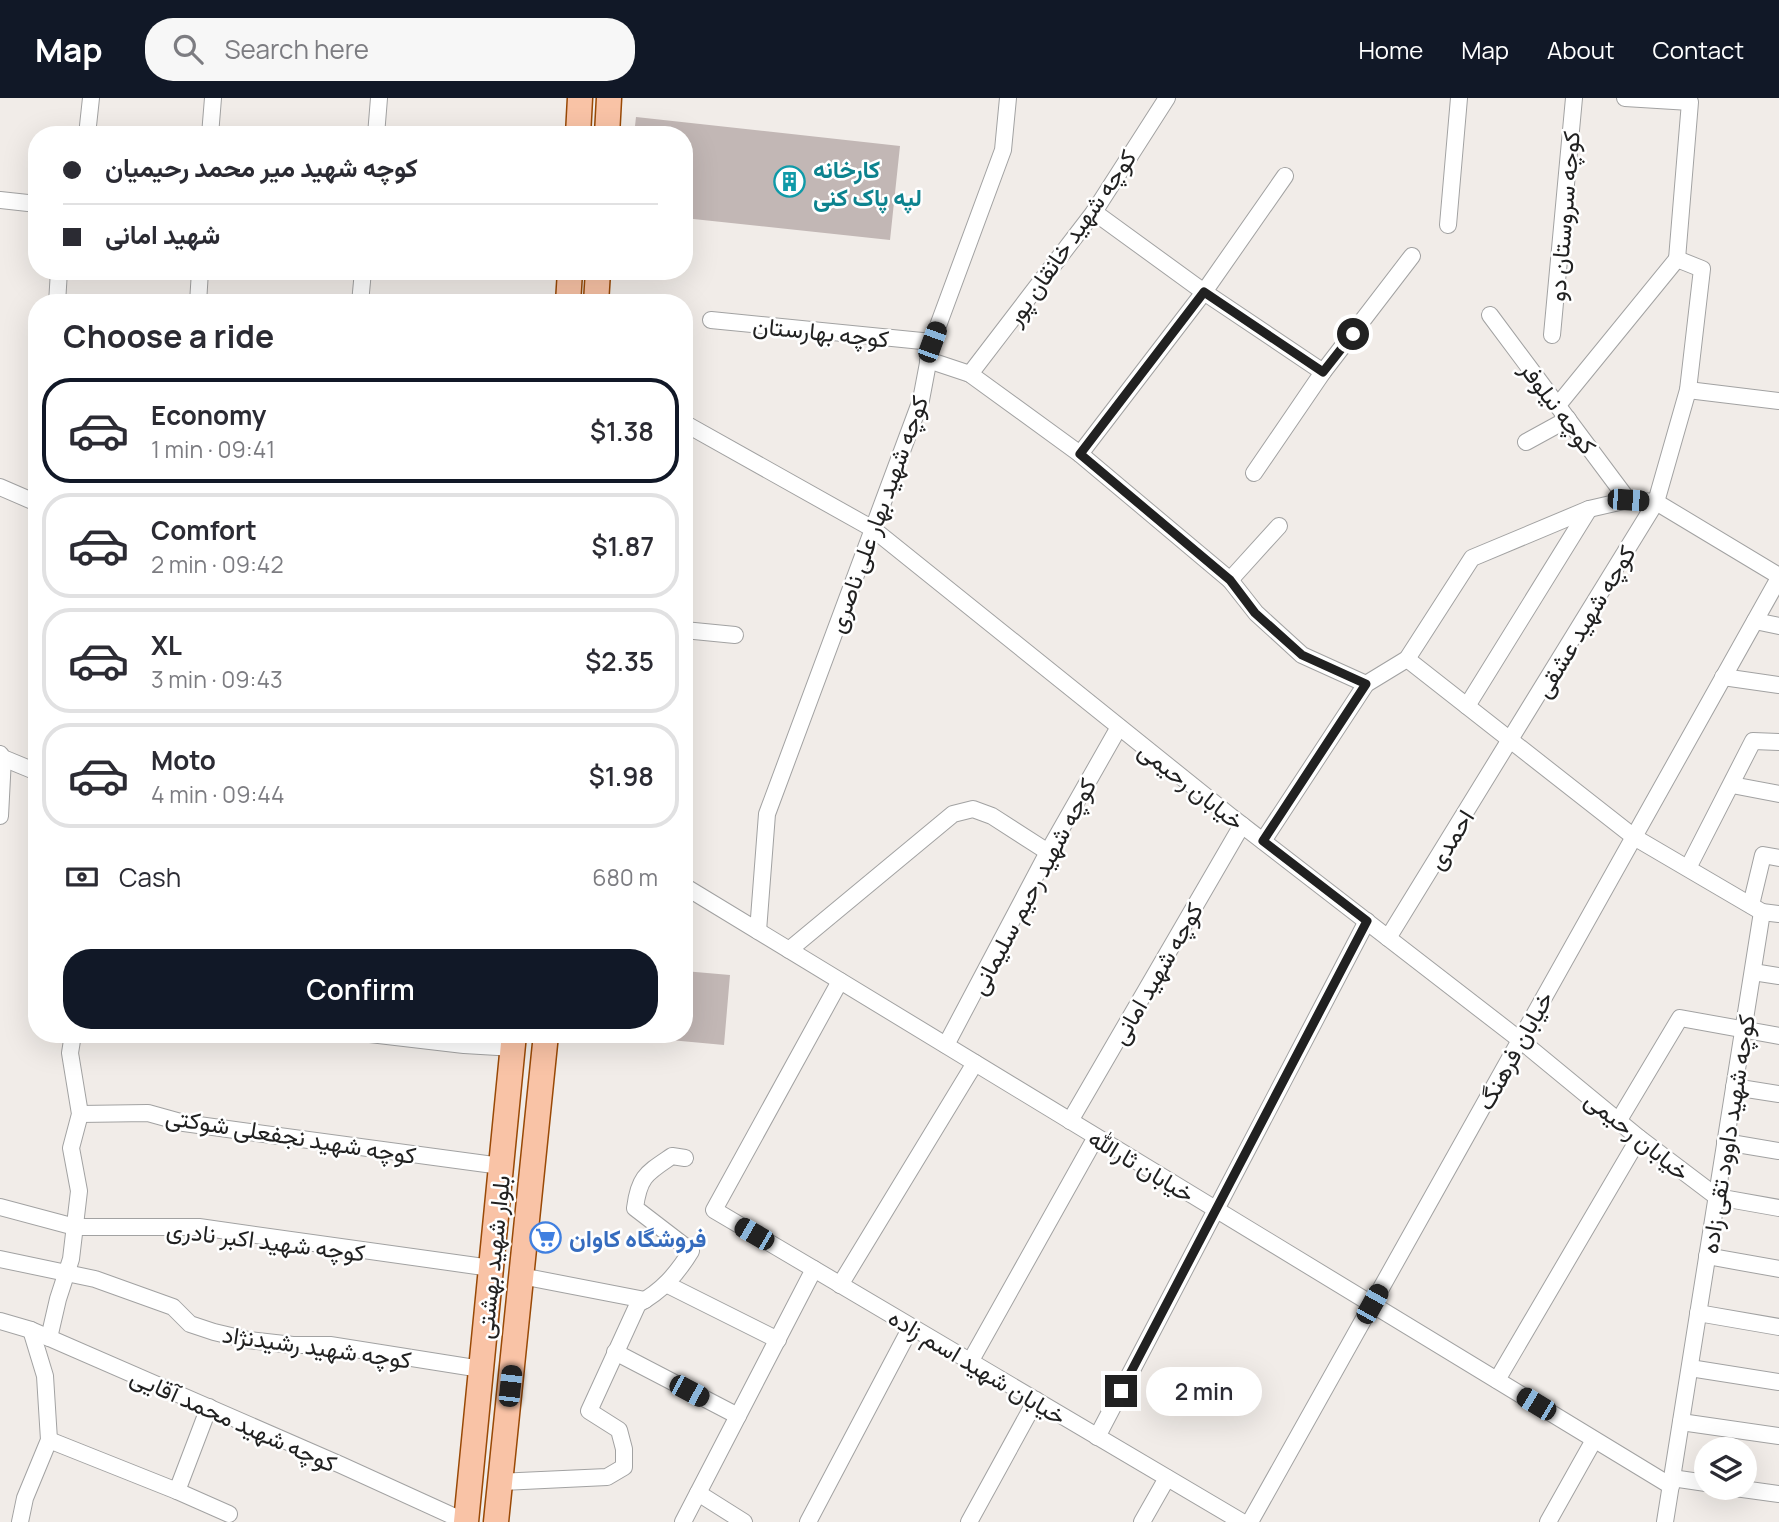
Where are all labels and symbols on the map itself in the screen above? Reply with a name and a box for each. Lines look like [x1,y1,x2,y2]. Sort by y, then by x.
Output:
street label: کوچه سروستان دو [1539,130,1588,303]
street label: کوچه شهید خانقان پور [996,142,1144,333]
place label: کارخانه لپه پاک کنی [813,152,922,214]
building icon: کارخانه لپه پاک کنی [773,165,807,199]
street label: کوچه بهارستان [751,307,891,356]
route start [1337,318,1369,350]
car [915,319,950,365]
street label: کوچه نیلوفر [1512,353,1605,461]
street label: کوچه شهید بهار علی ناصری [819,391,936,637]
car [1607,488,1650,512]
street label: کوچه شهید عشقی [1526,539,1643,704]
street label: خیابان رحیمی [1132,733,1252,837]
street label: کوچه شهید رحیم سلیمانی [961,772,1104,1000]
street label: احمدی [1419,803,1481,875]
street label: کوچه شهید امانی [1102,896,1211,1051]
street label: خیابان فرهنگ [1468,985,1560,1115]
street label: کوچه شهید داوود تقی زاده [1692,1012,1763,1256]
street label: خیابان رحیمی [1579,1082,1697,1188]
street label: کوچه شهید نجفعلی شوکتی [163,1099,419,1172]
street label: خیابان ثارالله [1083,1120,1201,1210]
street label: بلوار شهید بهشتی [467,1173,517,1341]
street label: کوچه شهید اکبر نادری [165,1211,367,1270]
car [731,1214,778,1254]
supermarket icon: فروشگاه کاوان [529,1220,563,1254]
place label: فروشگاه کاوان [569,1221,707,1254]
car [1353,1281,1392,1327]
street label: خیابان شهید اسم زاده [882,1300,1073,1433]
street label: کوچه شهید رشیدنژاد [220,1316,414,1377]
street label: کوچه شهید محمد آقایی [125,1359,342,1480]
car [498,1364,523,1408]
callout: 2 min [1146,1366,1261,1416]
car [666,1372,713,1410]
route end [1105,1375,1137,1407]
car [1513,1384,1560,1424]

